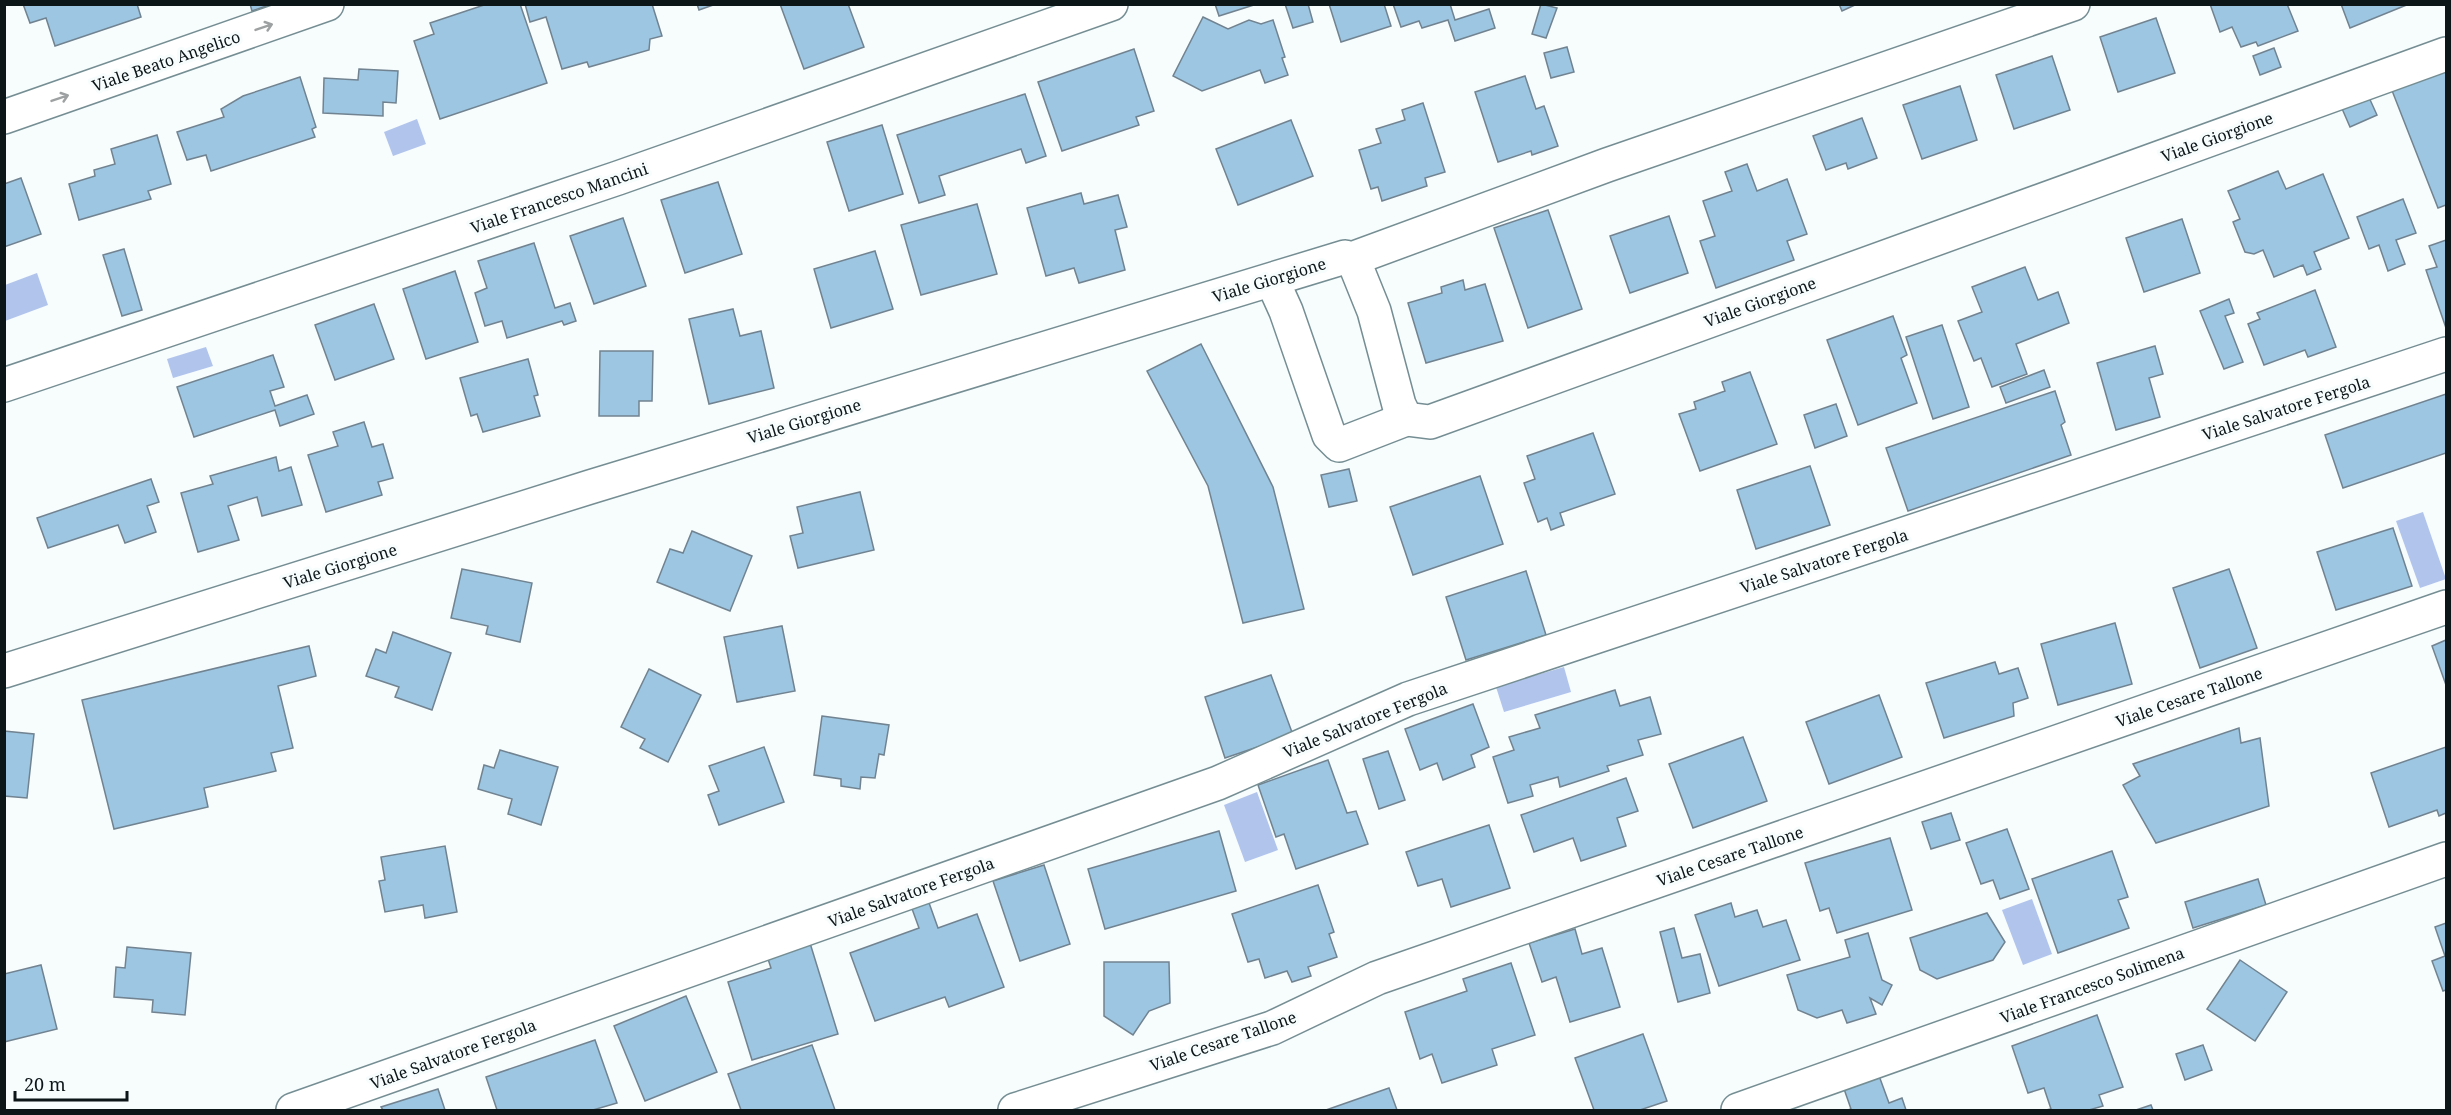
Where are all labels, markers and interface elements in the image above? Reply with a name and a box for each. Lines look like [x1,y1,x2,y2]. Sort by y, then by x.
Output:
one-way arrow [254,20,273,31]
street label: Viale Beato Angelico [89,25,243,97]
one-way arrow [50,91,69,102]
street label: Viale Giorgione [2158,107,2276,167]
street label: Viale Francesco Mancini [467,157,651,239]
street label: Viale Giorgione [1209,252,1329,308]
street label: Viale Giorgione [1701,272,1819,332]
street label: Viale Salvatore Fergola [2199,370,2373,446]
street label: Viale Giorgione [744,393,864,449]
street label: Viale Salvatore Fergola [1737,523,1911,599]
street label: Viale Giorgione [280,538,400,594]
street label: Viale Cesare Tallone [2113,662,2265,732]
street label: Viale Salvatore Fergola [1280,677,1450,763]
street label: Viale Cesare Tallone [1654,821,1806,891]
street label: Viale Salvatore Fergola [825,852,997,932]
street label: Viale Francesco Solimena [1997,941,2187,1029]
street label: Viale Cesare Tallone [1147,1006,1299,1076]
street label: Viale Salvatore Fergola [367,1014,539,1094]
scale bar [15,1064,128,1102]
text: 20 m [24,1072,66,1096]

